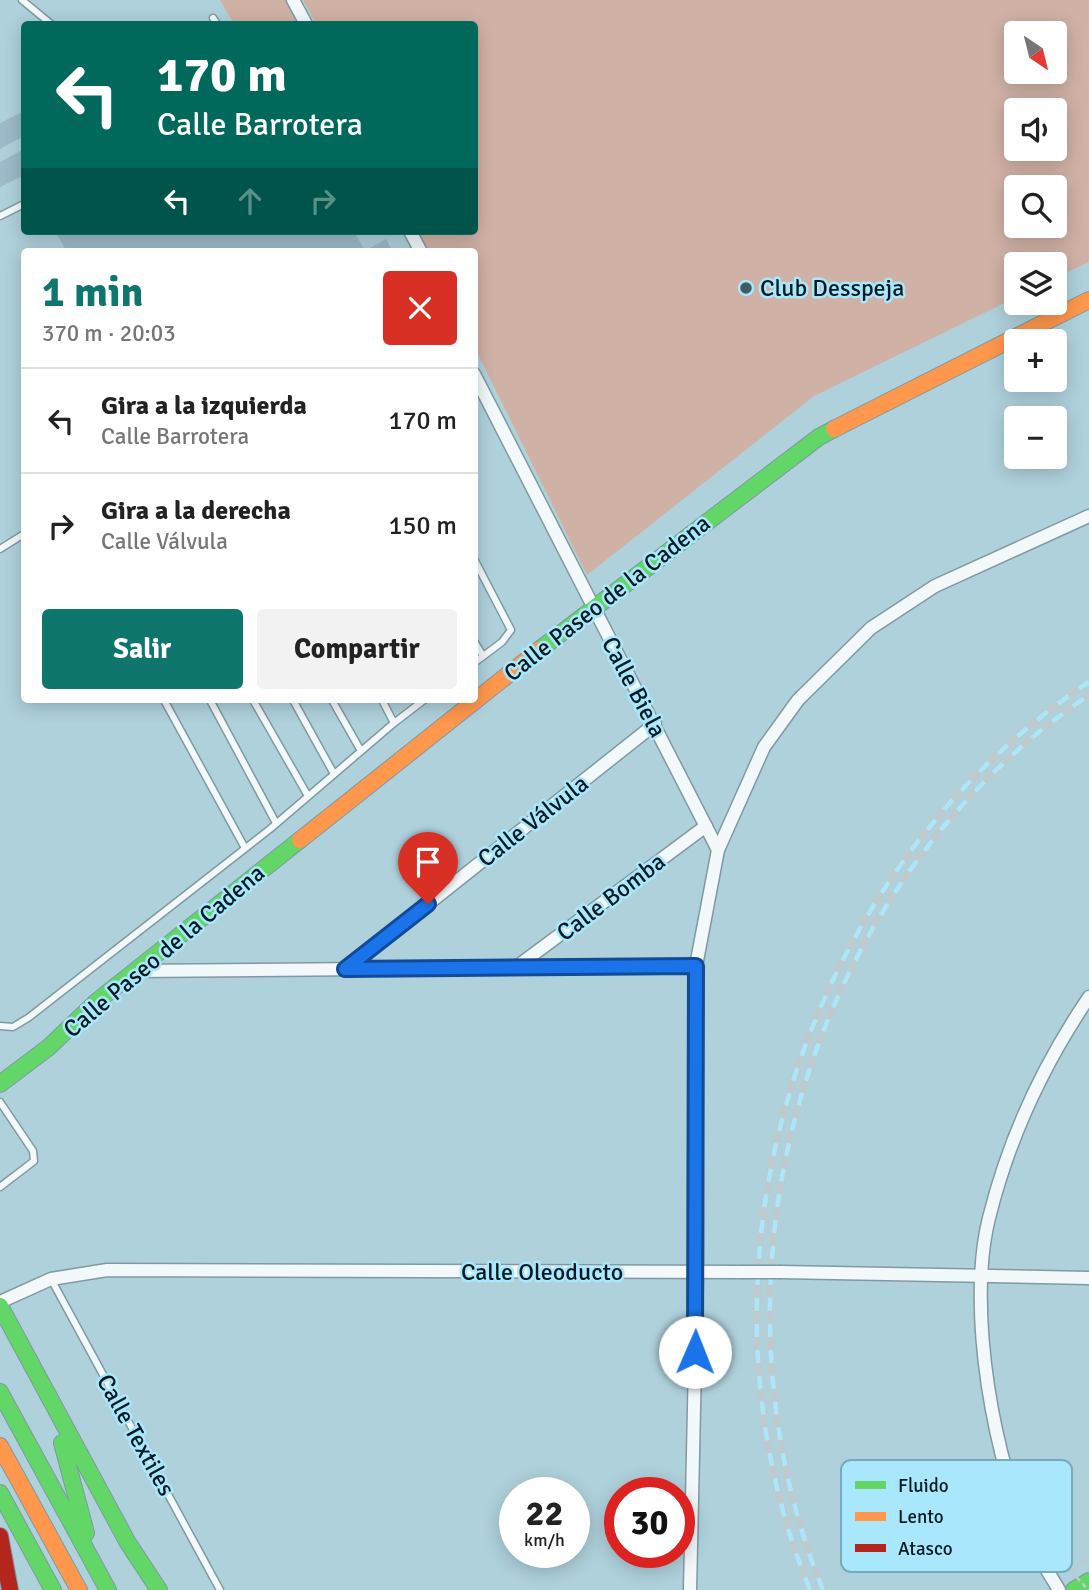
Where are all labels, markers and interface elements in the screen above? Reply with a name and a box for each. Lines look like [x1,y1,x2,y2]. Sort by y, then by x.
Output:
north arrow [1004,21,1068,84]
map controls [1004,21,1067,469]
text: 170 m [157,45,287,105]
icon: left [42,49,133,140]
button: sound [1004,98,1067,161]
text: Calle Barrotera [157,105,363,144]
button: search [1004,175,1067,238]
icon: left [158,182,196,220]
icon: ahead [231,182,269,220]
icon: right [304,182,342,220]
button: layers [1004,252,1067,315]
text: 1 min [42,267,143,318]
button: close [383,271,457,345]
place label: Club Desspeja [760,273,904,303]
marker: Club Desspeja [738,280,754,296]
text: 370 m · 20:03 [42,319,176,348]
button: + [1004,329,1067,392]
text: Gira a la izquierda [101,390,307,422]
icon: left [42,402,80,440]
text: 170 m [388,405,457,437]
button: − [1004,406,1067,469]
text: Calle Barrotera [101,422,249,451]
text: Gira a la derecha [101,495,291,527]
icon: right [42,507,80,545]
street label: Calle Paseo de la Cadena [498,508,716,688]
text: 150 m [388,510,457,542]
text: Calle Válvula [101,527,228,556]
button: Salir [42,609,243,689]
button: Compartir [257,609,457,689]
street label: Calle Biela [595,632,673,742]
street label: Calle Válvula [472,768,594,874]
pin [398,832,458,904]
icon: arrive [409,843,447,881]
street label: Calle Bomba [551,846,671,948]
street label: Calle Paseo de la Cadena [57,858,271,1044]
street label: Calle Oleoducto [461,1257,623,1287]
position arrow [658,1315,732,1389]
street label: Calle Textiles [90,1369,182,1501]
legend [841,1460,1072,1572]
text: Fluido [898,1474,949,1498]
speed limit sign: 30 [604,1477,695,1568]
text: 22 [526,1492,563,1535]
text: Lento [898,1505,944,1529]
text: km/h [524,1529,565,1551]
text: Atasco [898,1537,953,1561]

